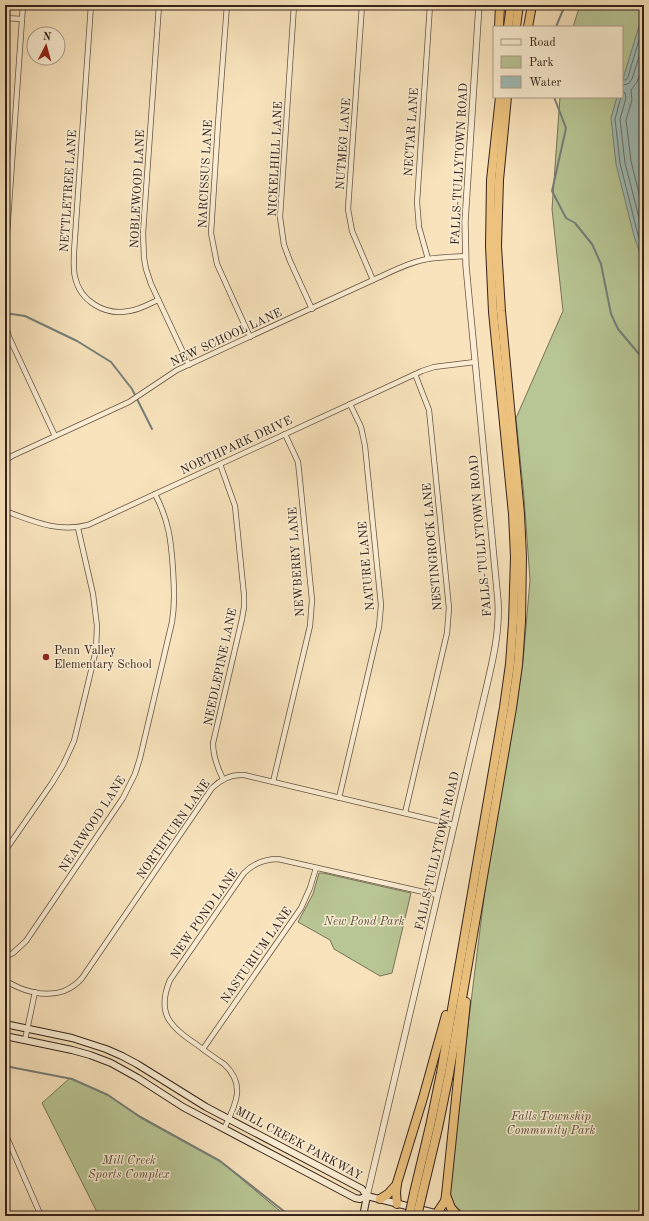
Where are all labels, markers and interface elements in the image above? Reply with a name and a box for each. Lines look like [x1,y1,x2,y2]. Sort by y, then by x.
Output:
north arrow [26,26,66,66]
legend [493,26,623,98]
text: N [42,32,52,44]
text: Road [529,37,556,49]
text: Park [529,57,554,69]
text: Water [529,77,562,89]
street label: FALLS-TULLYTOWN ROAD [450,83,470,245]
street label: NECTAR LANE [403,87,421,177]
street label: NUTMEG LANE [335,98,353,190]
street label: NICKELHILL LANE [267,101,285,217]
street label: NARCISSUS LANE [197,119,215,229]
street label: NETTLETREE LANE [59,129,79,253]
street label: NOBLEWOOD LANE [129,130,147,249]
street label: NEW SCHOOL LANE [169,307,284,369]
street label: NORTHPARK DRIVE [179,415,294,477]
street label: FALLS-TULLYTOWN ROAD [468,454,494,617]
street label: NESTINGROCK LANE [421,482,445,611]
street label: NEWBERRY LANE [287,506,307,617]
street label: NATURE LANE [357,521,377,611]
street label: NEEDLEPINE LANE [203,607,239,727]
place label: Penn Valley Elementary School [54,645,152,671]
marker: Penn Valley Elementary School [41,652,51,662]
street label: FALLS-TULLYTOWN ROAD [414,771,462,932]
street label: NEARWOOD LANE [57,774,128,875]
street label: NORTHTURN LANE [135,778,213,881]
street label: NEW POND LANE [169,867,240,962]
street label: NASTURIUM LANE [219,905,294,1006]
park label: New Pond Park [322,916,405,928]
street label: MILL CREEK PARKWAY [233,1105,364,1183]
park label: Falls Township Community Park [507,1111,596,1137]
park label: Mill Creek Sports Complex [88,1155,170,1181]

